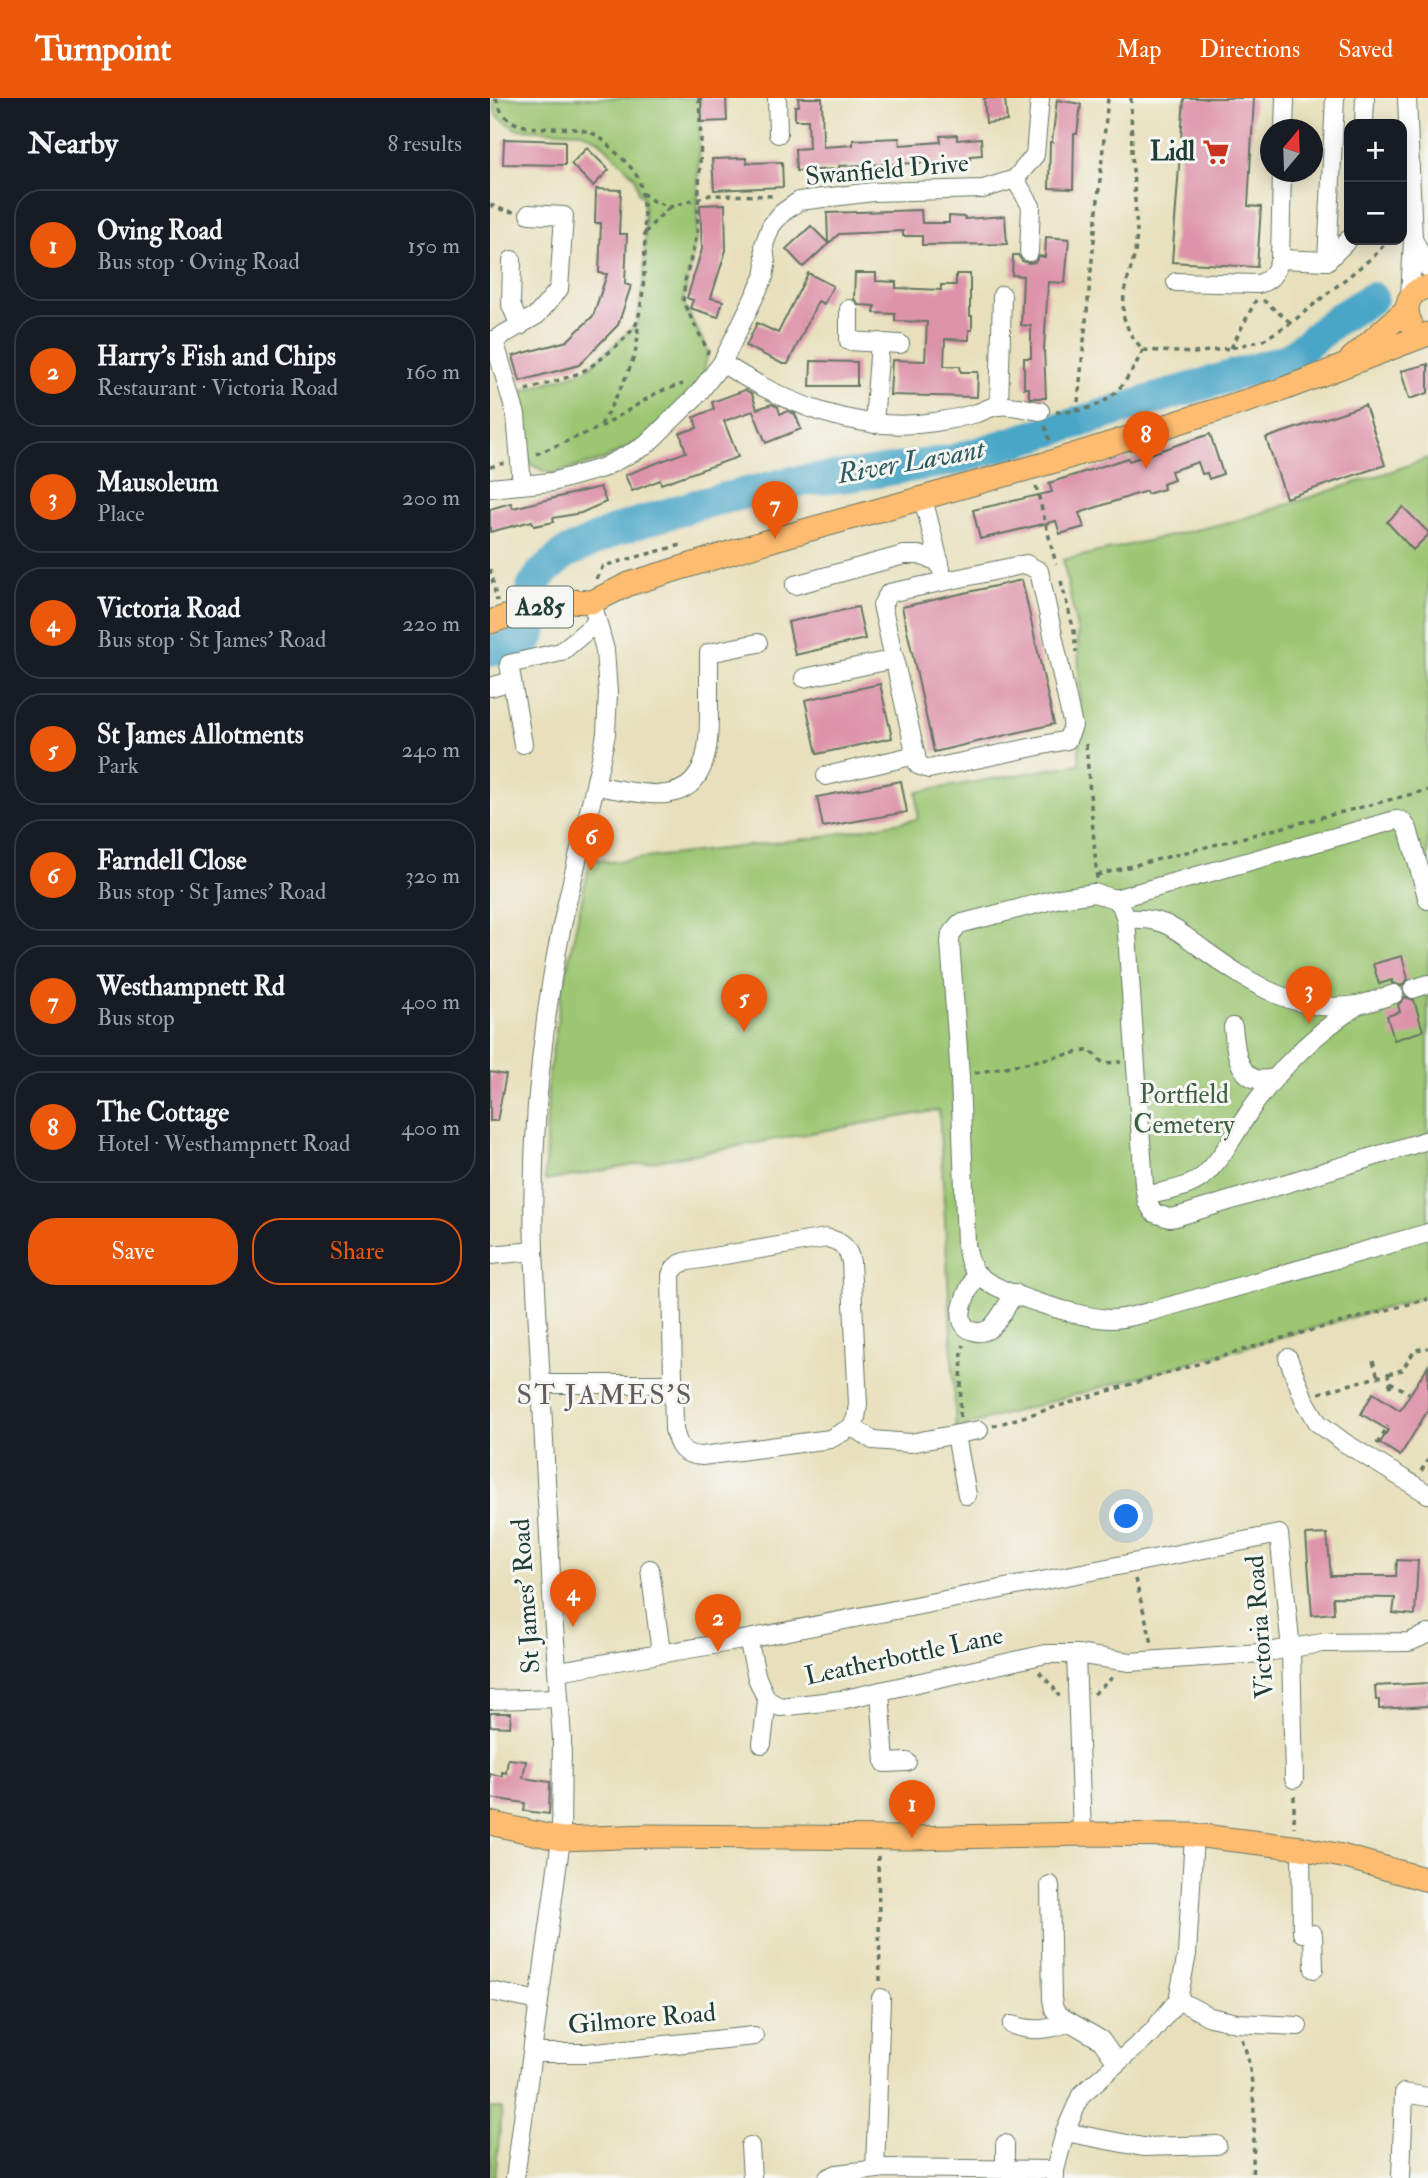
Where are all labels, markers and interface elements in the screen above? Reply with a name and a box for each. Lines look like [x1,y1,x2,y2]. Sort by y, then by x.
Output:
text: Turnpoint [35,29,171,70]
text: Map [1116,34,1161,65]
text: Directions [1199,34,1300,65]
text: Saved [1338,34,1393,65]
north arrow [1260,119,1323,182]
map controls [1344,119,1407,245]
button: + [1344,119,1407,182]
text: Nearby [28,125,118,162]
text: 8 results [387,129,462,158]
place label: Lidl [1150,136,1195,168]
supermarket icon: Lidl [1201,137,1231,167]
street label: Swanfield Drive [804,147,970,193]
button: − [1344,182,1407,245]
text: Oving Road [97,215,222,247]
text: 1 [49,231,57,260]
text: 150 m [407,231,460,260]
text: Bus stop · Oving Road [97,247,300,276]
text: Harry's Fish and Chips [97,341,336,373]
text: 2 [47,357,59,386]
text: 160 m [406,357,460,386]
text: Restaurant · Victoria Road [97,373,338,402]
pin: 8 [1123,411,1169,469]
water label: River Lavant [834,432,989,492]
text: Mausoleum [97,467,219,499]
pin: 7 [752,481,798,539]
text: 3 [49,483,57,512]
text: 200 m [402,483,460,512]
text: Place [97,499,145,528]
road number: A285 [507,586,573,628]
text: Victoria Road [97,593,241,625]
text: 4 [47,609,59,638]
text: 220 m [402,609,460,638]
text: Bus stop · St James' Road [97,625,326,654]
text: St James Allotments [97,719,304,751]
text: 5 [48,735,58,764]
text: 240 m [401,735,460,764]
text: Park [97,751,139,780]
pin: 6 [568,813,614,871]
text: Farndell Close [97,845,247,877]
text: 6 [47,861,59,890]
text: 320 m [405,861,460,890]
text: Bus stop · St James' Road [97,877,326,906]
pin: 3 [1286,966,1332,1024]
text: Westhampnett Rd [97,971,285,1003]
pin: 5 [721,974,767,1032]
text: 7 [48,987,58,1016]
text: 400 m [401,987,460,1016]
text: Bus stop [97,1003,175,1032]
park label: Portfield Cemetery [1133,1079,1235,1141]
text: The Cottage [97,1097,229,1129]
text: 8 [48,1113,58,1142]
text: 400 m [401,1113,460,1142]
text: Hotel · Westhampnett Road [97,1129,350,1158]
button: Save [28,1218,238,1285]
button: Share [252,1218,462,1285]
district label: ST JAMES'S [517,1378,693,1413]
your location [1109,1499,1143,1533]
street label: St James' Road [505,1517,547,1675]
street label: Victoria Road [1239,1554,1281,1700]
pin: 4 [550,1569,596,1627]
pin: 2 [695,1594,741,1652]
street label: Leatherbottle Lane [802,1619,1006,1693]
pin: 1 [889,1780,935,1838]
street label: Gilmore Road [567,1997,717,2041]

